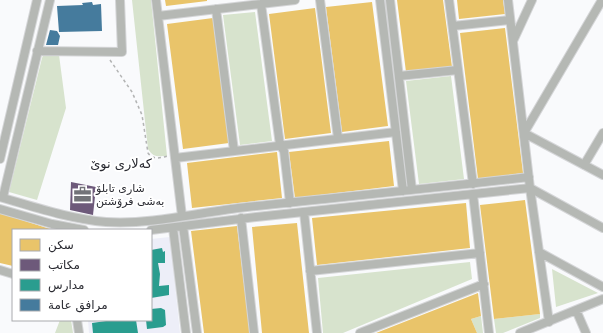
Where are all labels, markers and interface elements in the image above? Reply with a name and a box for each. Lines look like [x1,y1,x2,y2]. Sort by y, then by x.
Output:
district label: کەلاری نوێ [90,156,153,172]
place label: شاری تابلۆ بەشی فرۆشتن [95,182,164,208]
office icon: شاری تابلۆ بەشی فرۆشتن [73,184,93,204]
legend [12,229,152,321]
text: سكن [48,238,74,253]
text: مكاتب [48,258,80,272]
text: مدارس [48,278,85,293]
text: مرافق عامة [48,298,108,313]

